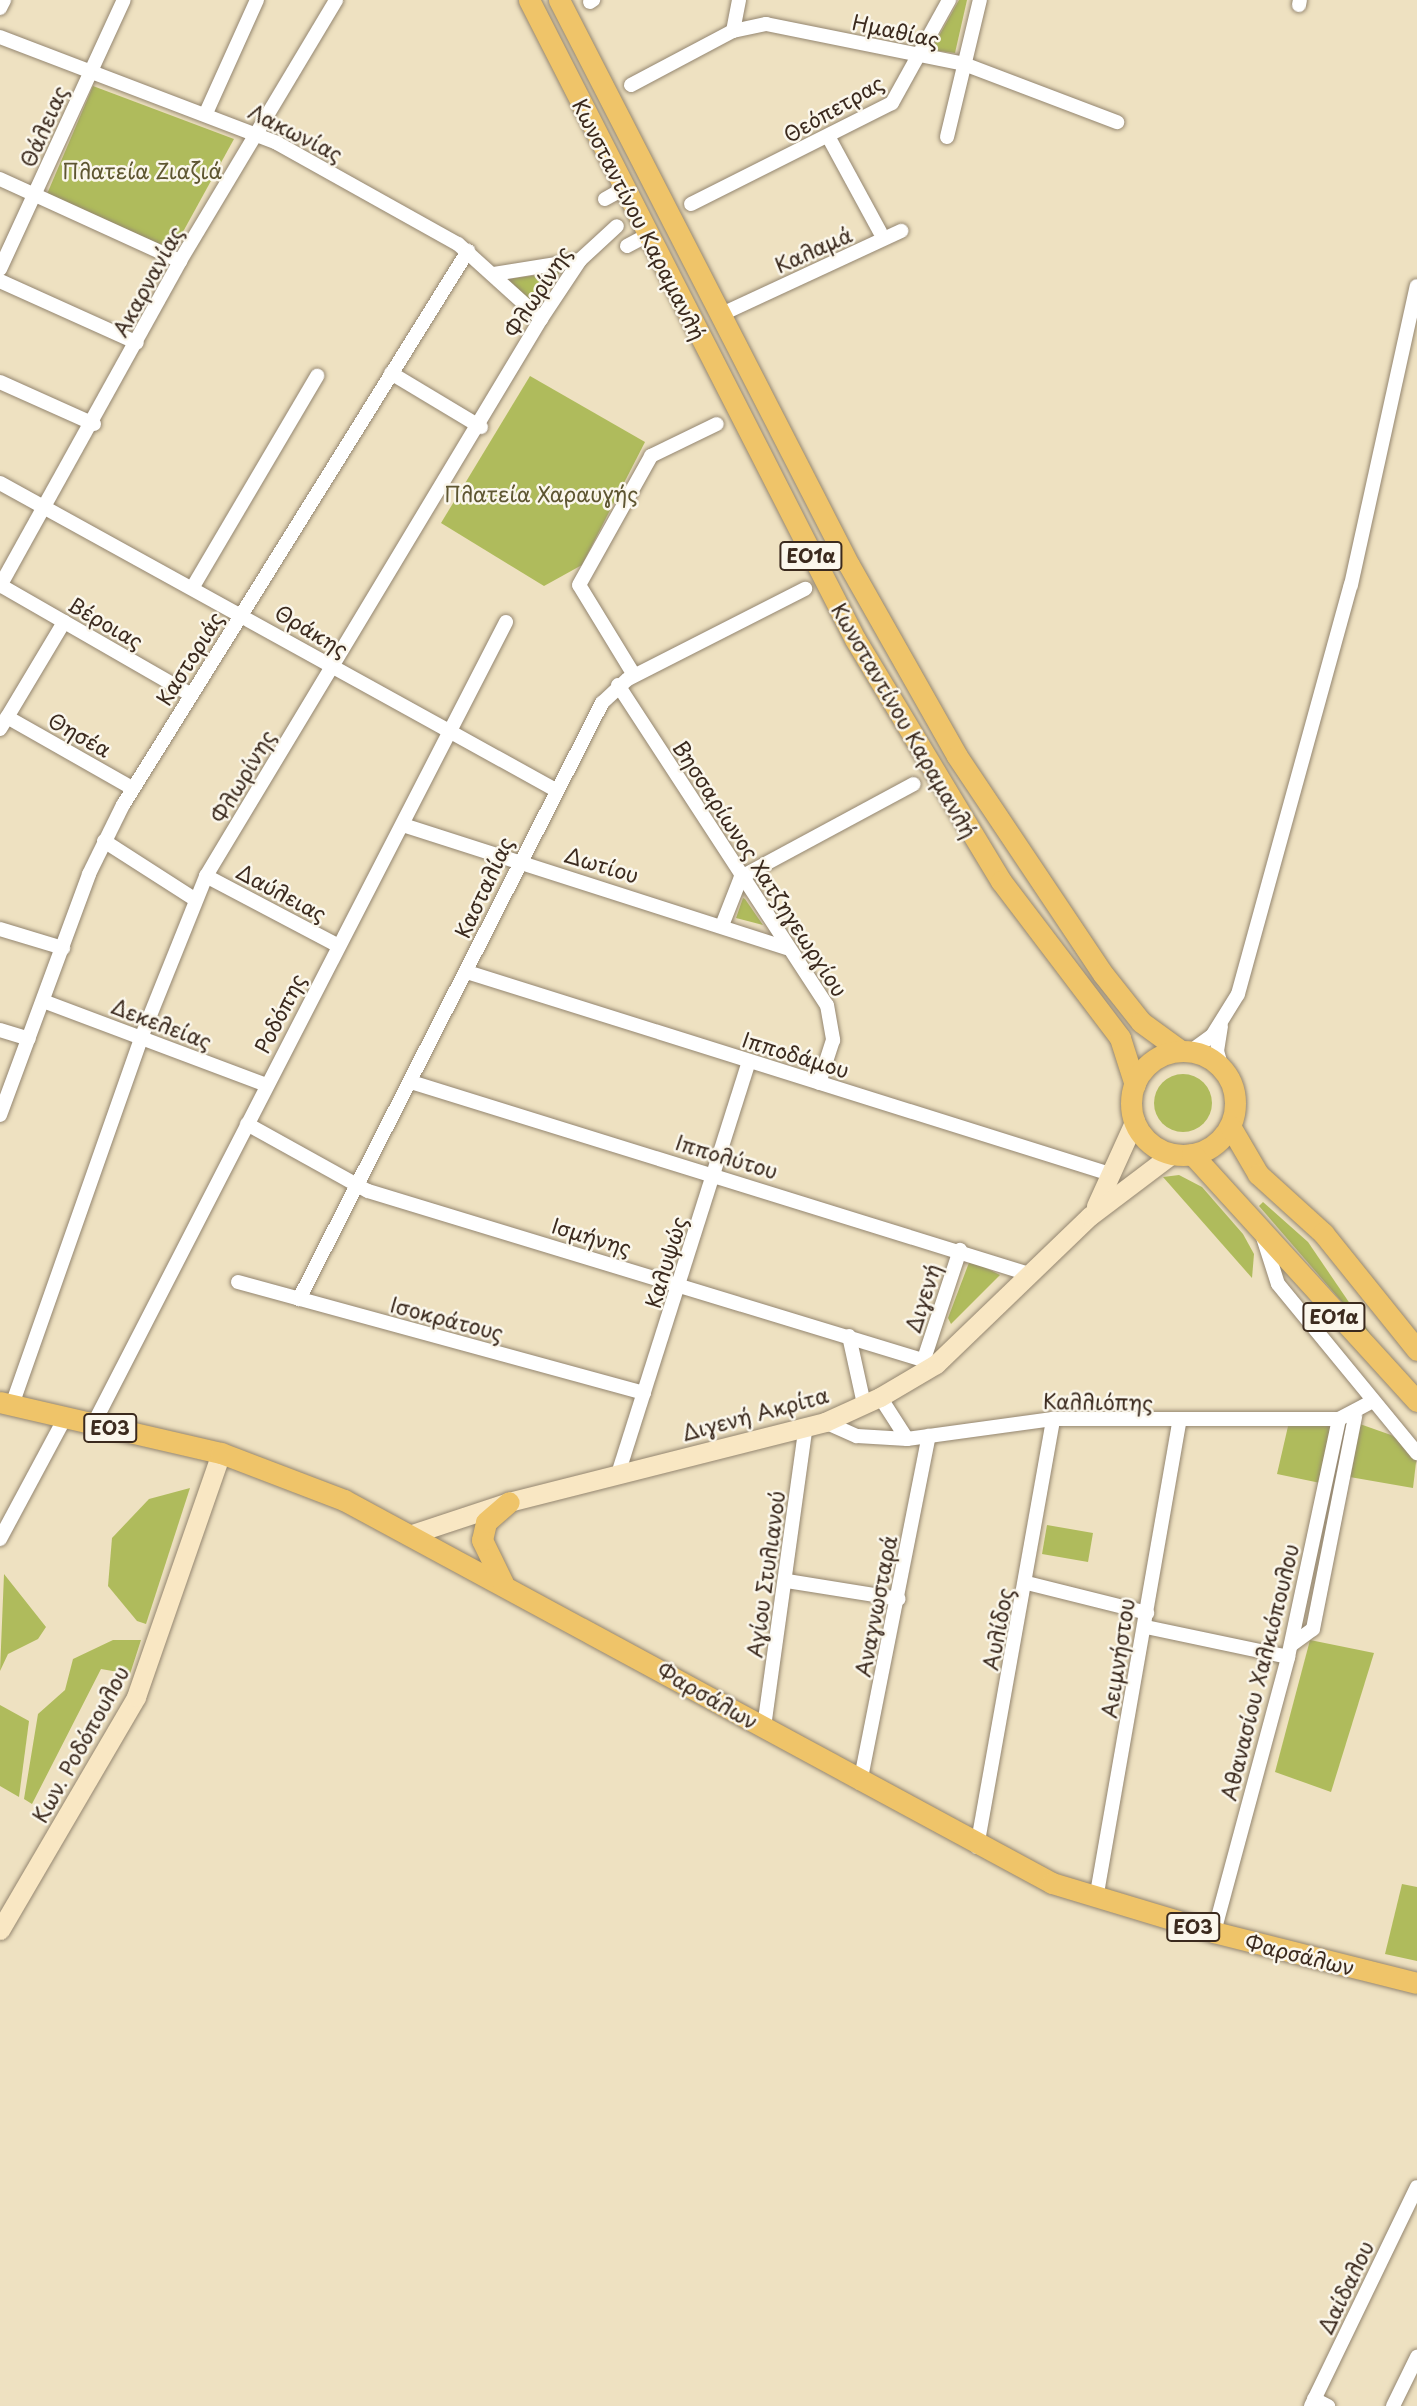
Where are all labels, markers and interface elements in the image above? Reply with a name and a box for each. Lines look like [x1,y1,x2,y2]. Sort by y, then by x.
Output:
street label: Ημαθίας [850,8,942,52]
street label: Θεόπετρας [778,69,888,147]
street label: Θάλειας [14,81,72,171]
street label: Κωνσταντίνου Καραμανλή [568,94,712,344]
street label: Λακωνίας [245,98,347,166]
park label: Πλατεία Ζιαζιά [62,157,222,183]
street label: Ακαρνανίας [106,221,188,341]
street label: Καλαμά [770,221,856,277]
street label: Φλωρίνης [498,241,576,341]
park label: Πλατεία Χαραυγής [444,480,638,506]
road number: ΕΟ1α [778,540,844,572]
street label: Βέροιας [64,591,148,653]
street label: Θράκης [271,598,353,662]
street label: Κωνσταντίνου Καραμανλή [827,598,983,842]
street label: Καστοριάς [150,607,228,709]
street label: Θησέα [44,707,116,761]
street label: Φλωρίνης [204,725,280,827]
street label: Βησσαρίωνος Χατζηγεωργίου [668,735,854,1001]
street label: Κασταλίας [449,833,517,941]
street label: Δωτίου [562,841,642,887]
street label: Δαύλειας [233,858,331,926]
street label: Ροδόπης [248,969,310,1057]
street label: Δεκελείας [108,992,216,1054]
street label: Ιπποδάμου [740,1026,852,1082]
street label: Ιππολύτου [673,1129,781,1183]
street label: Ισμήνης [549,1212,635,1260]
street label: Καλυψώς [639,1213,691,1311]
street label: Διγενή [899,1261,945,1335]
street label: Ισοκράτους [388,1291,506,1345]
road number: ΕΟ1α [1301,1302,1367,1332]
street label: Διγενή Ακρίτα [679,1381,831,1445]
street label: Καλλιόπης [1043,1387,1153,1415]
road number: ΕΟ3 [82,1412,138,1444]
street label: Αγίου Στυλιανού [741,1489,789,1659]
street label: Αναγνωσταρά [849,1533,901,1679]
street label: Αθανασίου Χαλκιόπουλου [1215,1541,1303,1803]
street label: Αυλίδος [977,1586,1017,1672]
street label: Αειμνήστου [1095,1596,1139,1720]
street label: Φαρσάλων [653,1656,763,1734]
street label: Κων. Ροδόπουλου [26,1661,134,1827]
road number: ΕΟ3 [1165,1912,1221,1942]
street label: Φαρσάλων [1243,1928,1357,1980]
street label: Δαίδαλου [1312,2236,1378,2338]

